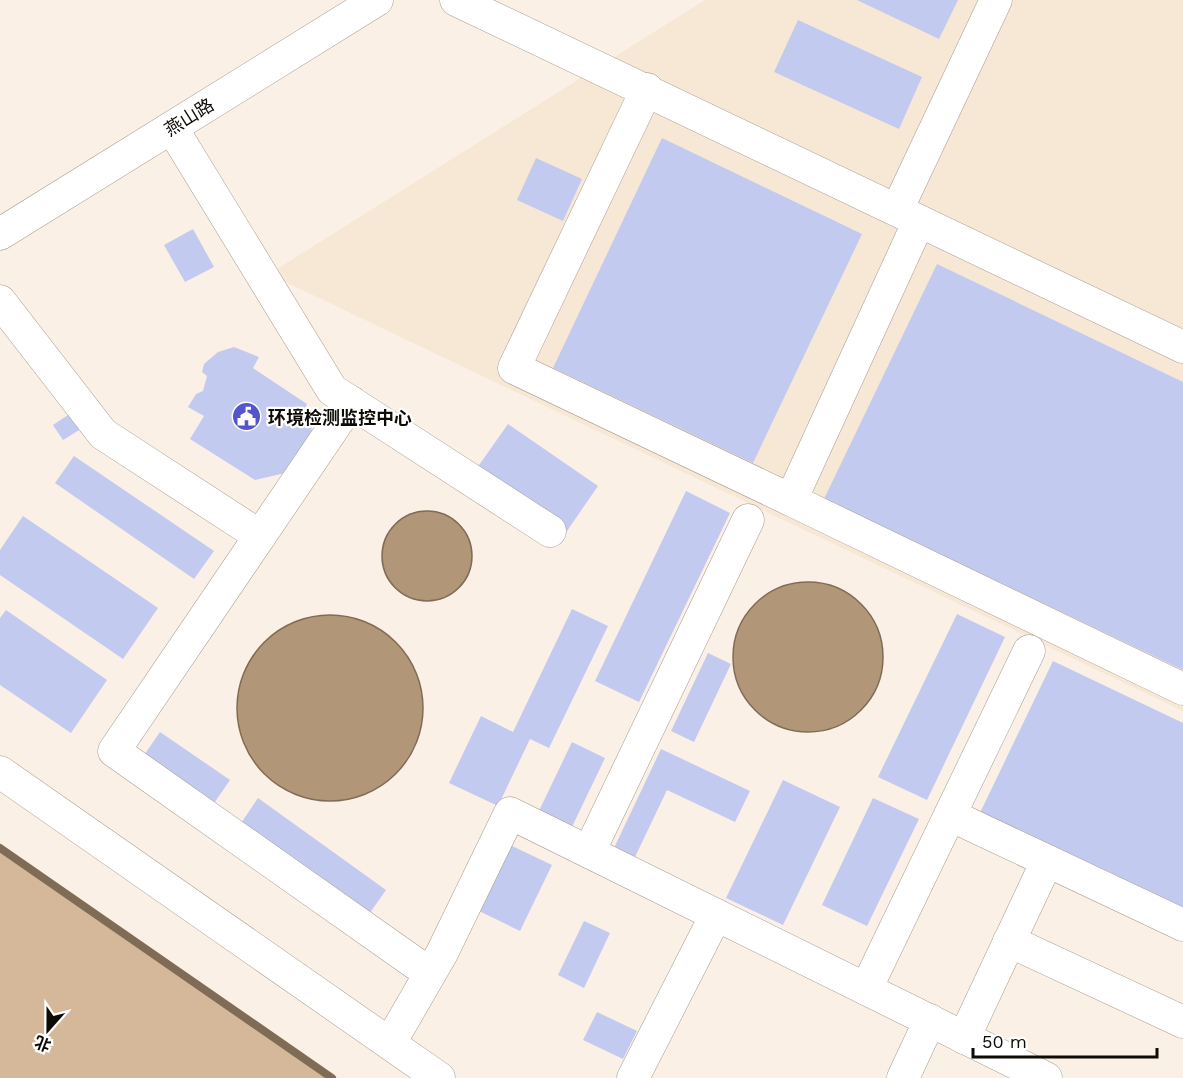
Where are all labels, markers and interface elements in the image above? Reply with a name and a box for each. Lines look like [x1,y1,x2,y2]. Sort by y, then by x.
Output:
street label: 燕山路 [161,94,217,140]
public building icon: 环境检测监控中心 [231,401,263,433]
place label: 环境检测监控中心 [268,407,412,428]
north arrow [18,1000,78,1060]
scale bar [973,1021,1158,1059]
text: 50 m [982,1031,1027,1052]
text: 北 [32,1032,54,1055]

